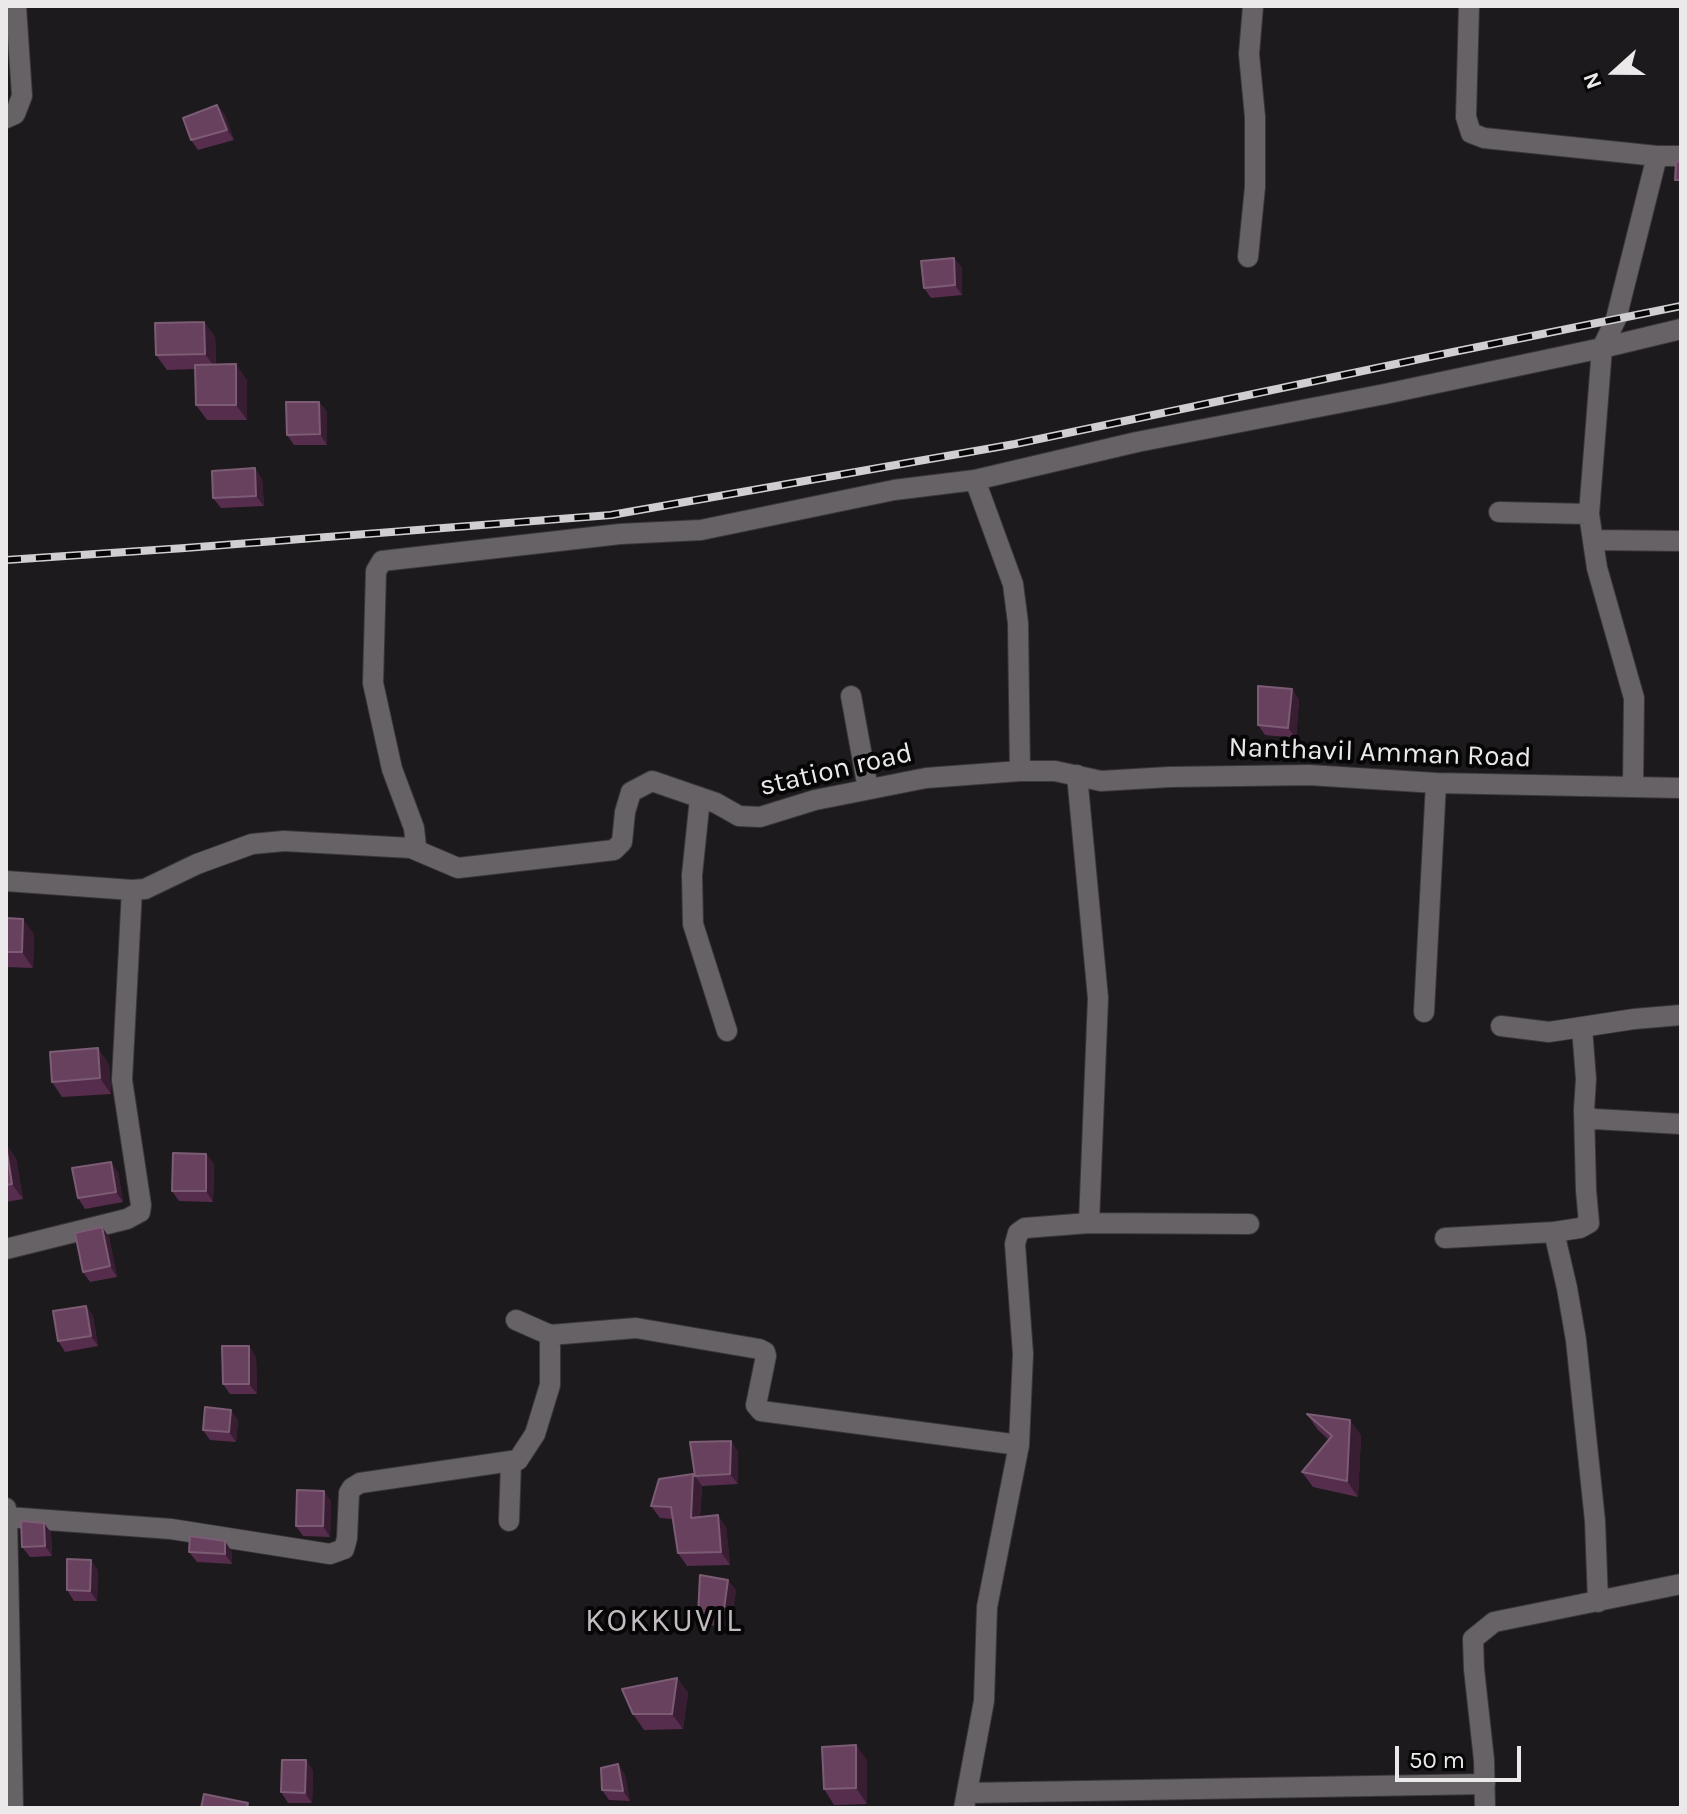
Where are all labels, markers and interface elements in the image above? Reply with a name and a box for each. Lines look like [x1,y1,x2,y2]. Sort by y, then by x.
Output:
north arrow [1575,32,1655,112]
text: N [1578,69,1608,93]
street label: Nanthavil Amman Road [1228,731,1532,775]
street label: station road [756,736,916,804]
district label: KOKKUVIL [585,1603,743,1641]
scale bar [1399,1730,1525,1780]
text: 50 m [1409,1746,1465,1774]

